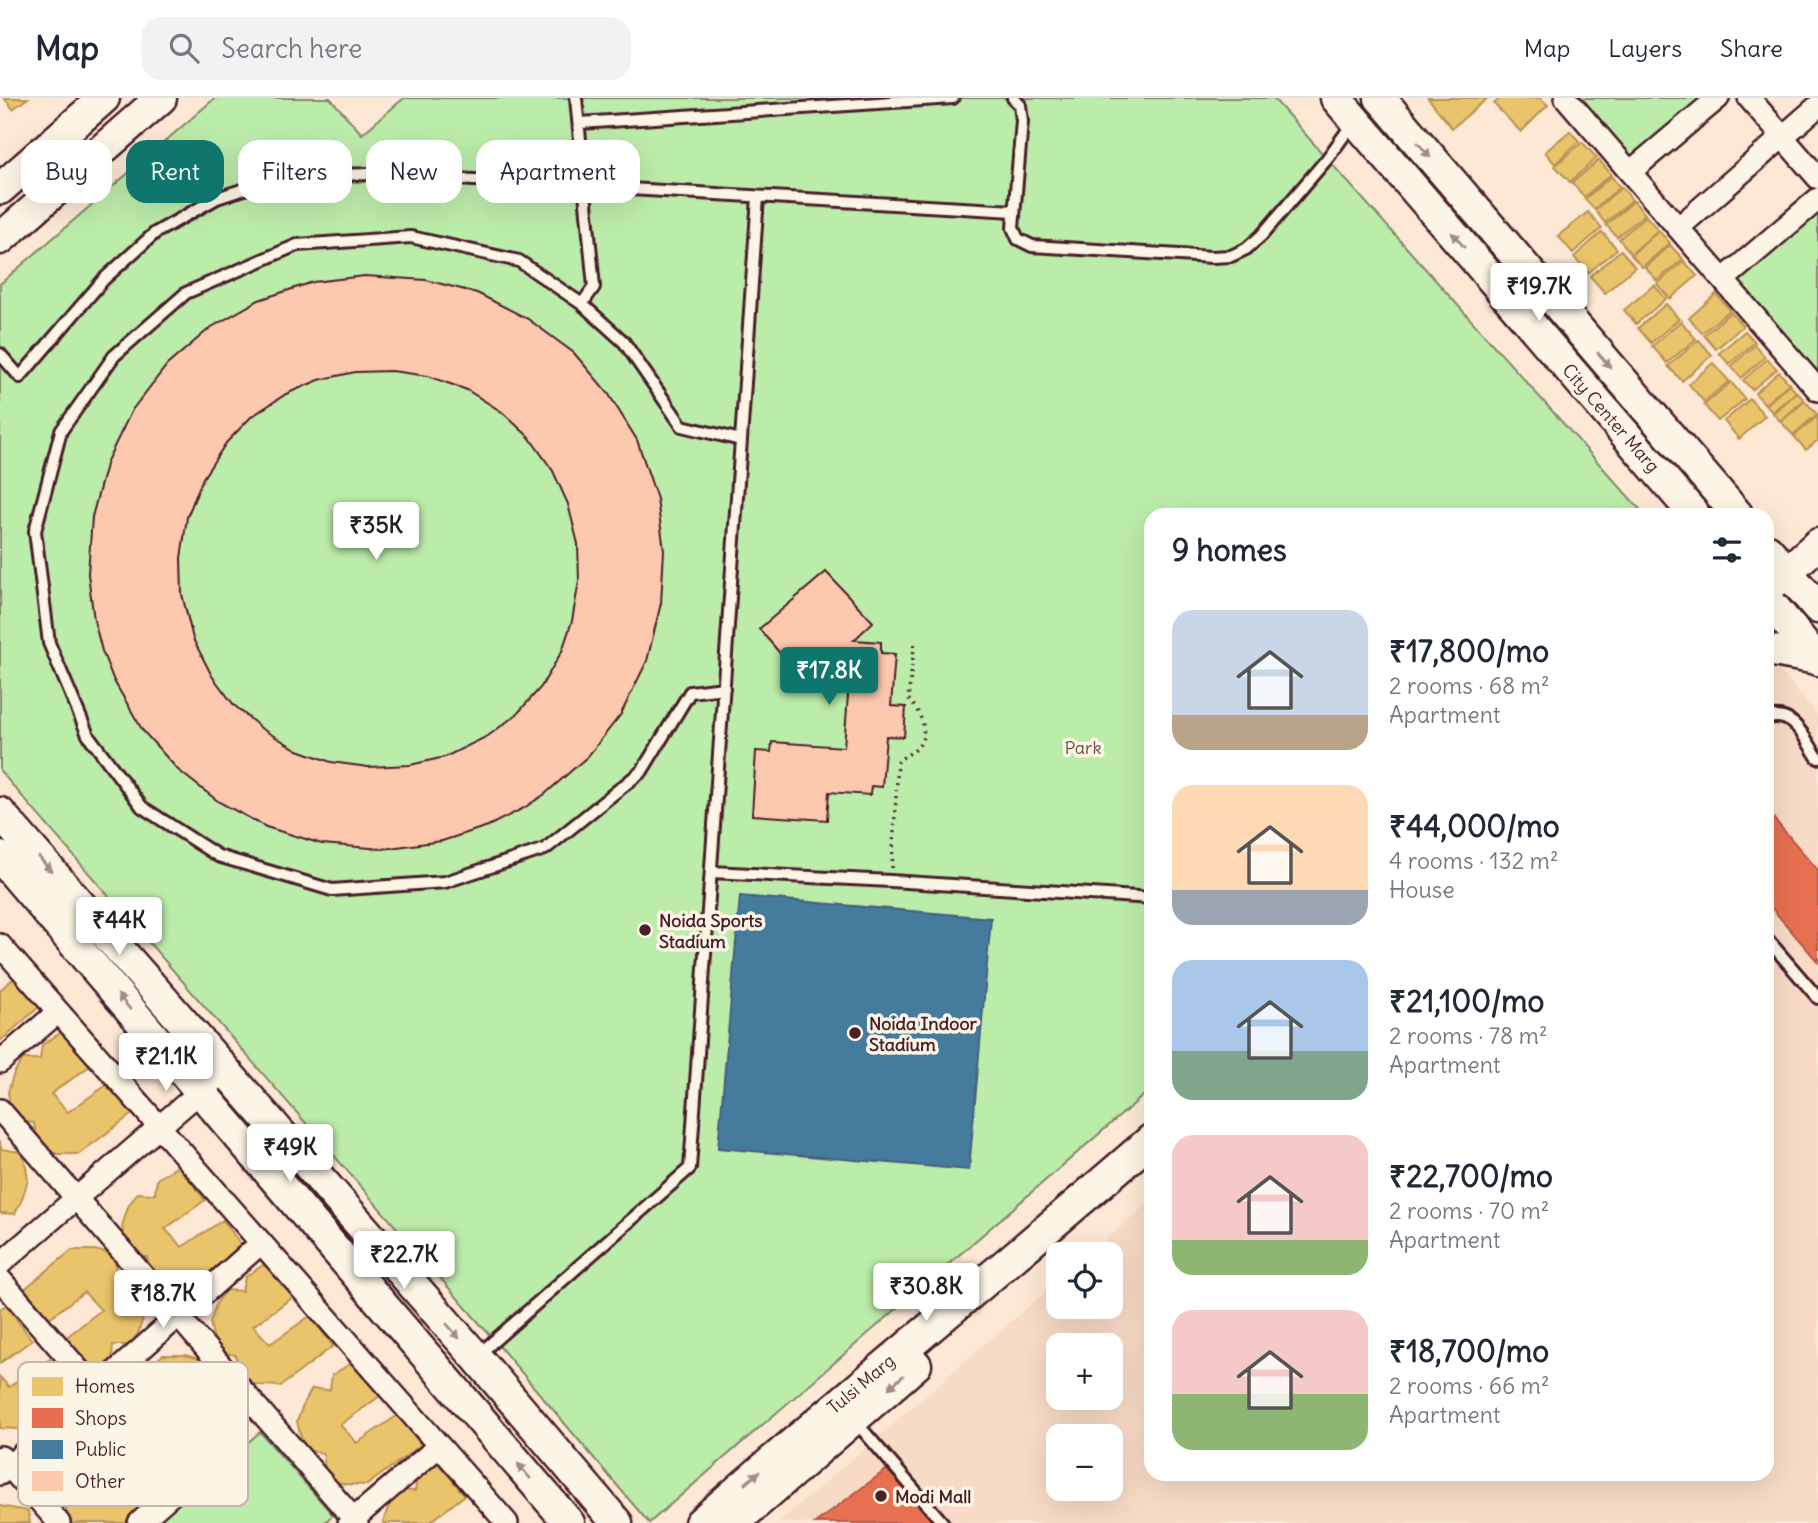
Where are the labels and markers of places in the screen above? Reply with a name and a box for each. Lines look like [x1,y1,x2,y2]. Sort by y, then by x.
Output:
pin: ₹19.7K [1482,264,1596,323]
pin: ₹35K [335,503,417,562]
pin: ₹17.8K [772,648,886,707]
pin: ₹44K [78,898,160,957]
place label: Noida Sports Stadium [659,909,763,953]
marker: Noida Sports Stadium [637,922,653,938]
place label: Noida Indoor Stadium [869,1012,978,1056]
marker: Noida Indoor Stadium [847,1025,863,1041]
pin: ₹21.1K [109,1034,223,1093]
pin: ₹49K [249,1124,331,1184]
pin: ₹22.7K [347,1232,461,1291]
pin: ₹30.8K [869,1264,983,1323]
pin: ₹18.7K [106,1270,220,1330]
place label: Modi Mall [895,1485,971,1508]
marker: Modi Mall [873,1488,889,1504]

